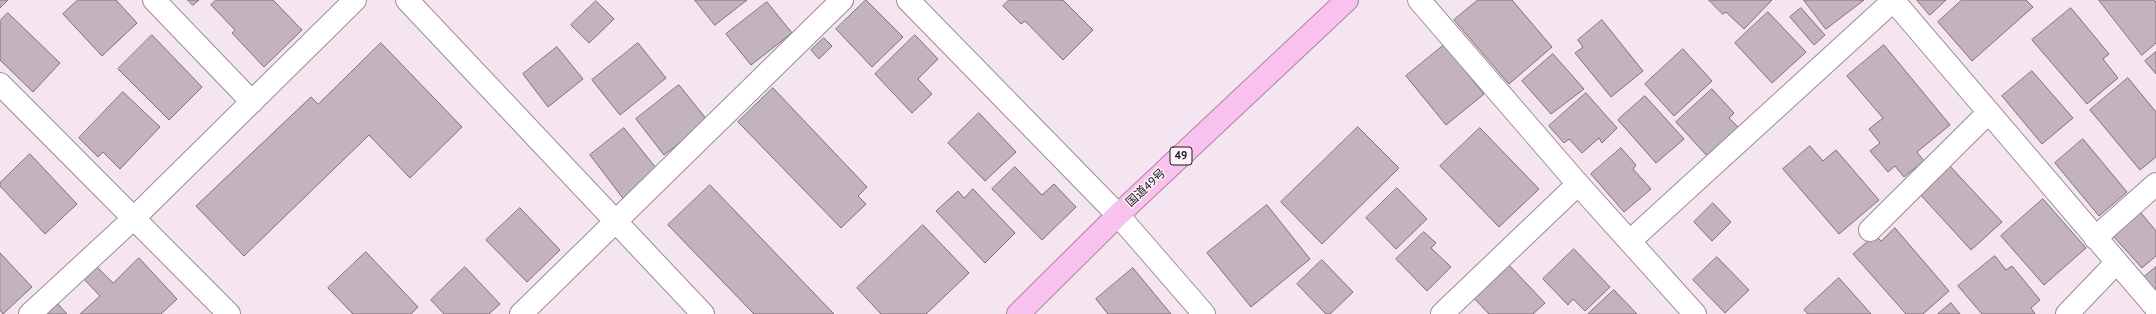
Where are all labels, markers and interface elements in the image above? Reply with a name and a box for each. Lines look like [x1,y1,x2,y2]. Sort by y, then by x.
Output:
road number: 49 [1170,147,1192,165]
street label: 国道49号 [1123,166,1169,210]

